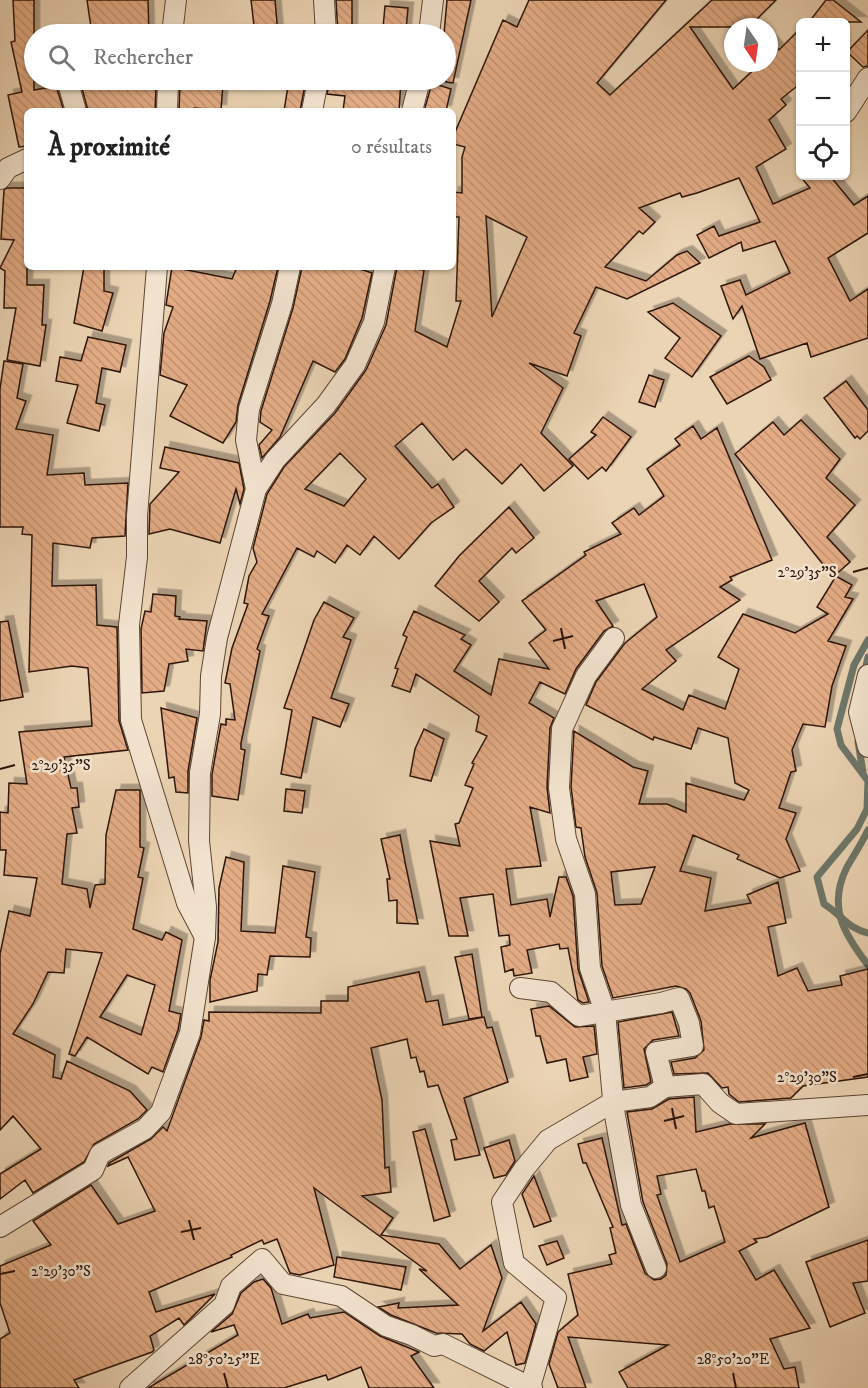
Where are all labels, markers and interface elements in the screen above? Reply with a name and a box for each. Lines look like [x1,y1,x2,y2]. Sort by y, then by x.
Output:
north arrow [724,18,778,72]
map controls [796,18,850,180]
button: + [796,18,850,72]
search box [24,24,456,90]
icon: search [45,41,78,74]
text: Rechercher [93,44,193,71]
button: − [796,72,850,126]
button: locate [796,126,850,180]
text: À proximité [48,131,170,164]
text: 0 résultats [351,135,432,160]
text: 2°29'35"S [777,563,837,582]
text: 2°29'35"S [31,756,91,775]
text: 2°29'30"S [777,1068,837,1087]
text: 2°29'30"S [31,1262,91,1281]
text: 28°50'25"E [188,1350,260,1369]
text: 28°50'20"E [697,1350,770,1369]

